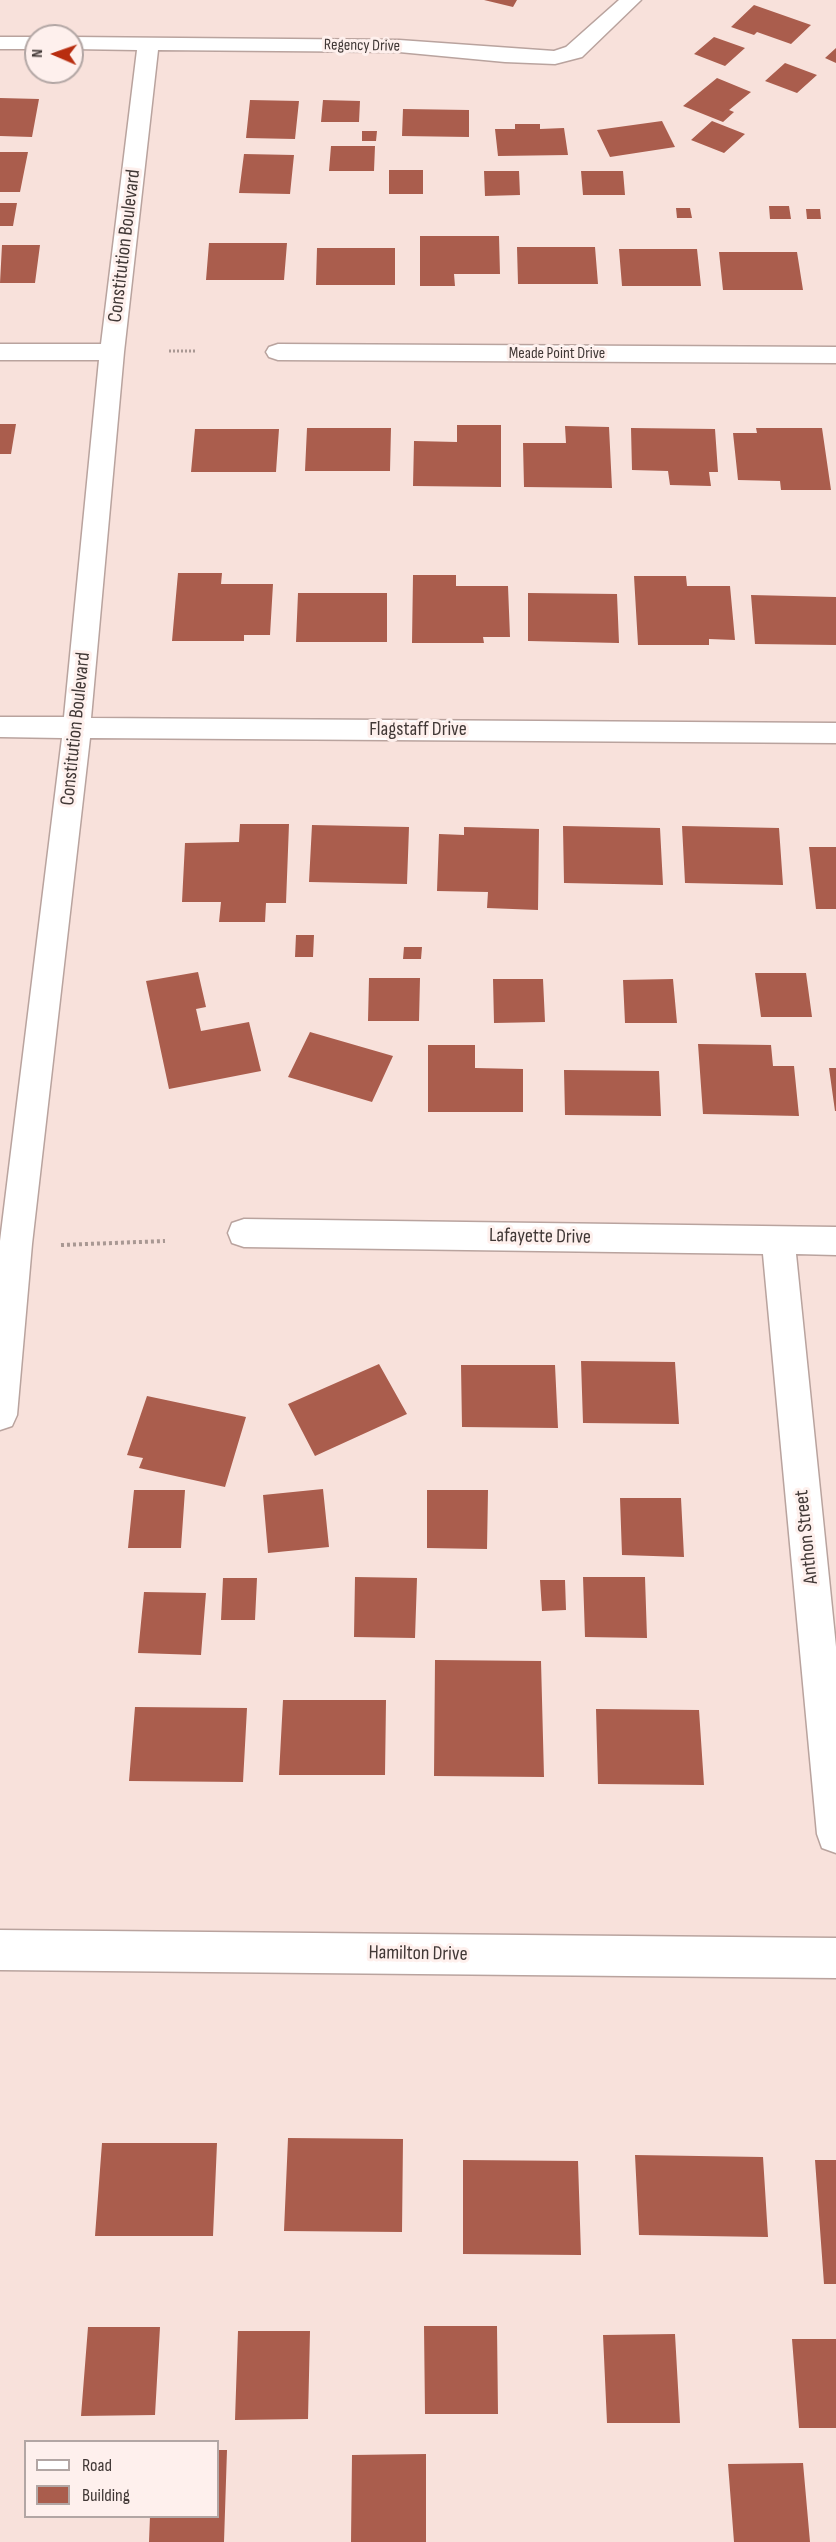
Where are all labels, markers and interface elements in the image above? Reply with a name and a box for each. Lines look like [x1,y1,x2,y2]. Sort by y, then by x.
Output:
north arrow [24,24,84,84]
street label: Regency Drive [324,36,400,56]
text: N [28,49,47,58]
street label: Constitution Boulevard [104,168,146,324]
street label: Meade Point Drive [509,344,605,364]
street label: Constitution Boulevard [56,651,96,807]
street label: Flagstaff Drive [369,718,467,742]
street label: Lafayette Drive [489,1224,591,1250]
street label: Anthon Street [790,1489,824,1585]
street label: Hamilton Drive [368,1941,468,1967]
legend [24,2440,219,2518]
text: Road [82,2455,112,2476]
text: Building [82,2485,130,2506]

